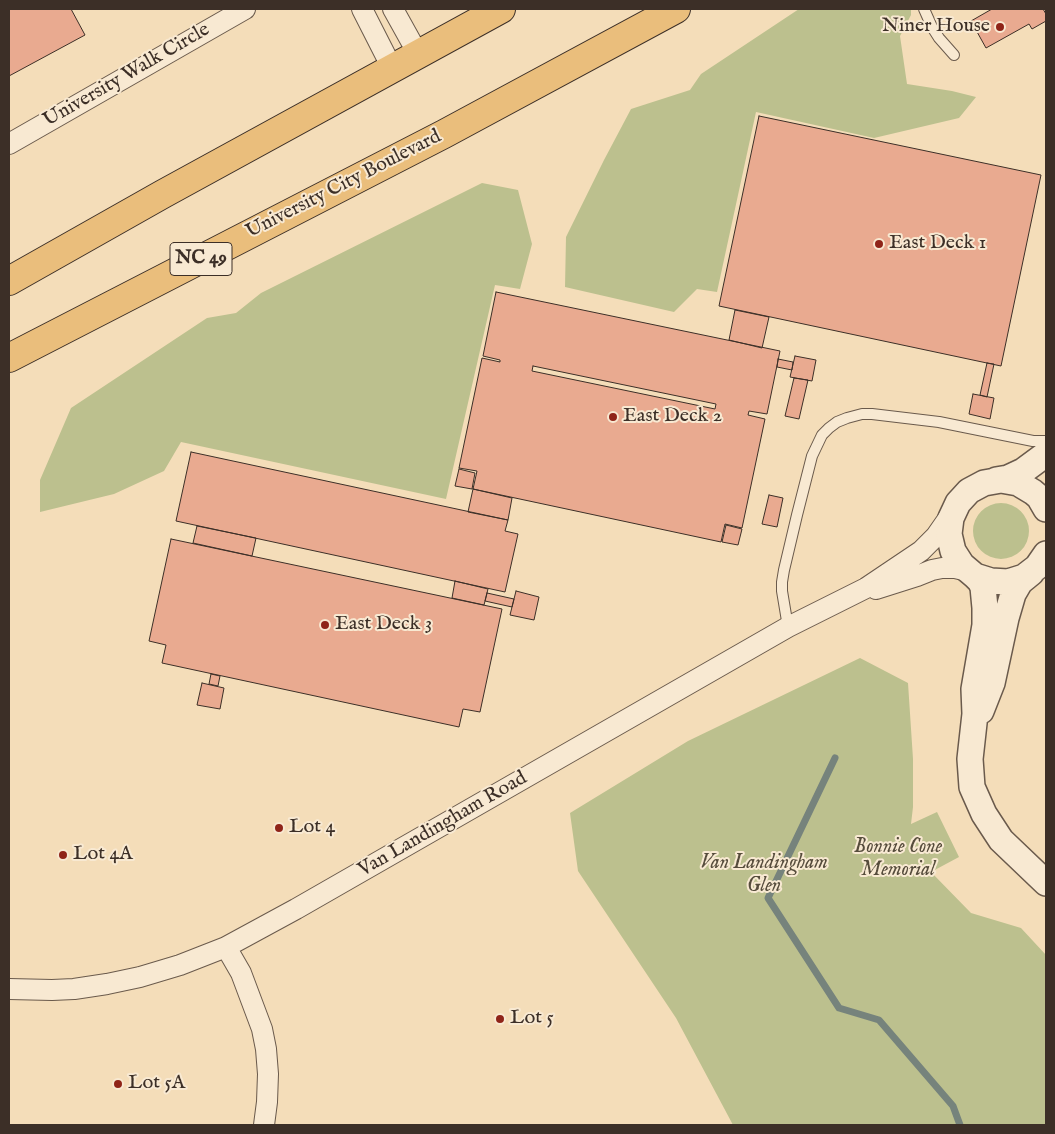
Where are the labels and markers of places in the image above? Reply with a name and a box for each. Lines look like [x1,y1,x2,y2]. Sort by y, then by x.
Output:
place label: Niner House [882,15,990,39]
marker: Niner House [994,21,1006,33]
place label: East Deck 1 [889,232,986,256]
marker: East Deck 1 [873,238,885,250]
place label: East Deck 2 [623,405,722,429]
marker: East Deck 2 [607,411,619,423]
place label: East Deck 3 [335,613,432,637]
marker: East Deck 3 [319,619,331,631]
place label: Lot 4 [289,816,335,840]
marker: Lot 4 [273,822,285,834]
place label: Lot 4A [73,843,133,867]
marker: Lot 4A [57,849,69,861]
place label: Lot 5 [510,1007,554,1031]
marker: Lot 5 [494,1013,506,1025]
place label: Lot 5A [128,1072,185,1096]
marker: Lot 5A [112,1078,124,1090]

